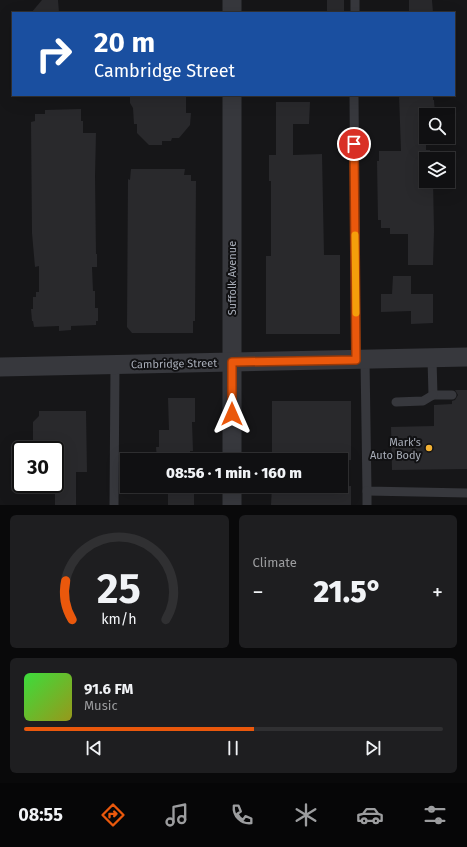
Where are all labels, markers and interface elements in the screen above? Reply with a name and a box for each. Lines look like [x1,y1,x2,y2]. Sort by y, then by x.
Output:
text: 20 m [94,26,155,59]
icon: right [28,28,80,80]
text: Cambridge Street [94,60,235,82]
map controls [419,108,455,188]
button: search [419,108,455,144]
pin [337,127,371,161]
icon: arrive [343,133,365,155]
button: layers [419,152,455,188]
street label: Suffolk Avenue [226,241,239,315]
street label: Cambridge Street [131,357,217,371]
position arrow [211,393,253,435]
place label: Mark's Auto Body [370,436,422,462]
speed limit sign: 30 [12,441,64,493]
marker: Mark's Auto Body [424,443,434,453]
text: 08:56 · 1 min · 160 m [166,464,302,482]
text: Climate [253,555,297,570]
text: 25 [97,563,141,613]
text: 21.5° [314,574,382,610]
text: − [253,579,264,606]
text: + [432,579,443,606]
text: km/h [102,610,137,627]
text: 91.6 FM [84,680,133,698]
text: Music [84,698,118,713]
icon: previous [83,737,105,759]
icon: pause [222,737,244,759]
icon: next [362,737,384,759]
icon: directions [99,801,127,829]
icon: music [163,801,191,829]
icon: phone [228,801,256,829]
icon: climate [292,801,320,829]
icon: car [356,801,384,829]
icon: filters [421,801,449,829]
text: 08:55 [18,804,63,826]

